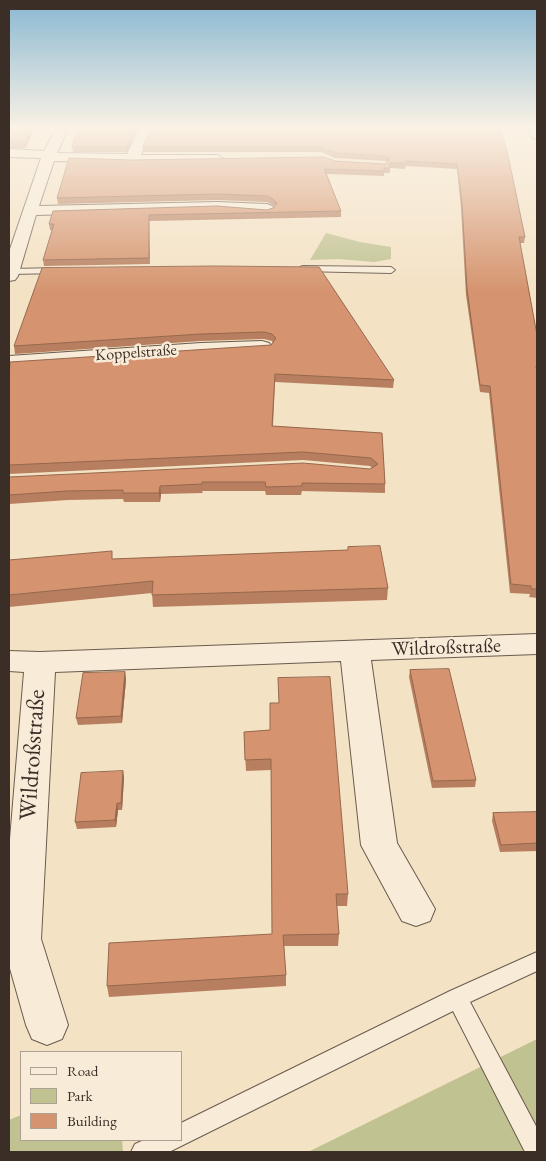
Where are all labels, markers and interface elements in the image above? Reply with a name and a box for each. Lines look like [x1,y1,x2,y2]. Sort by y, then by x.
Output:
street label: Koppelstraße [95,341,177,365]
street label: Wildroßstraße [391,634,501,662]
street label: Wildroßstraße [14,688,52,822]
legend [20,1051,182,1141]
text: Road [67,1061,98,1080]
text: Park [67,1086,93,1105]
text: Building [67,1111,117,1130]

